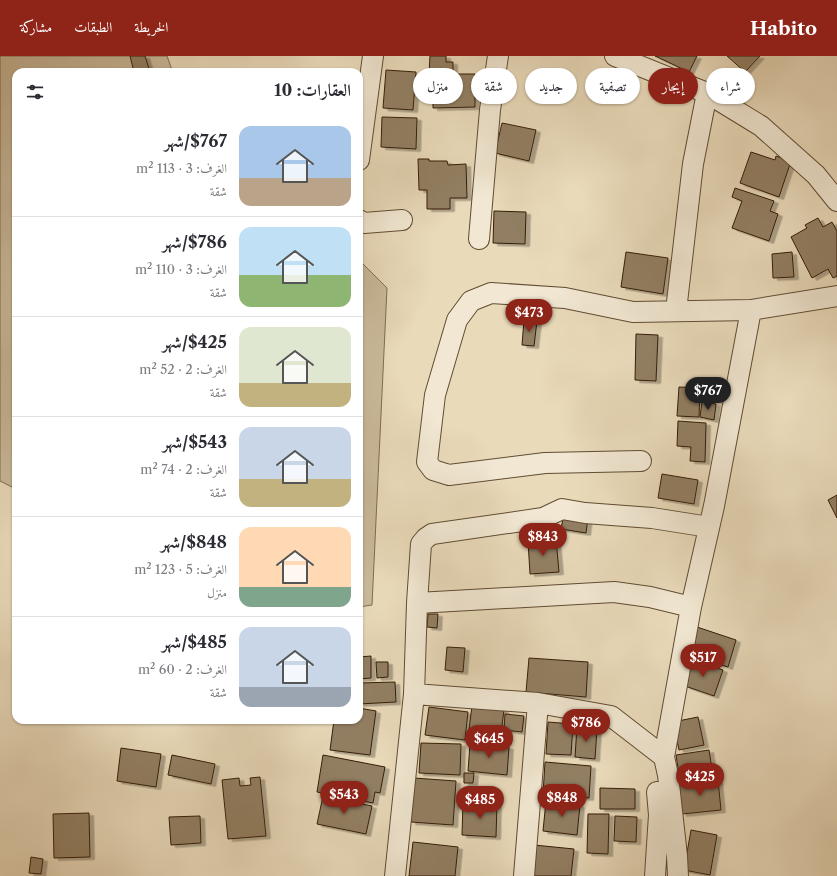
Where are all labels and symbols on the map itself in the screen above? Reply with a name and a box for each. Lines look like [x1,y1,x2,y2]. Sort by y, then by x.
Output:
pin: $473 [505,299,553,333]
pin: $767 [684,377,732,411]
pin: $843 [519,523,567,557]
pin: $517 [679,644,727,678]
pin: $786 [562,709,610,743]
pin: $645 [465,725,513,759]
pin: $425 [676,763,724,797]
pin: $543 [320,781,368,815]
pin: $848 [538,784,586,818]
pin: $485 [456,786,504,820]

